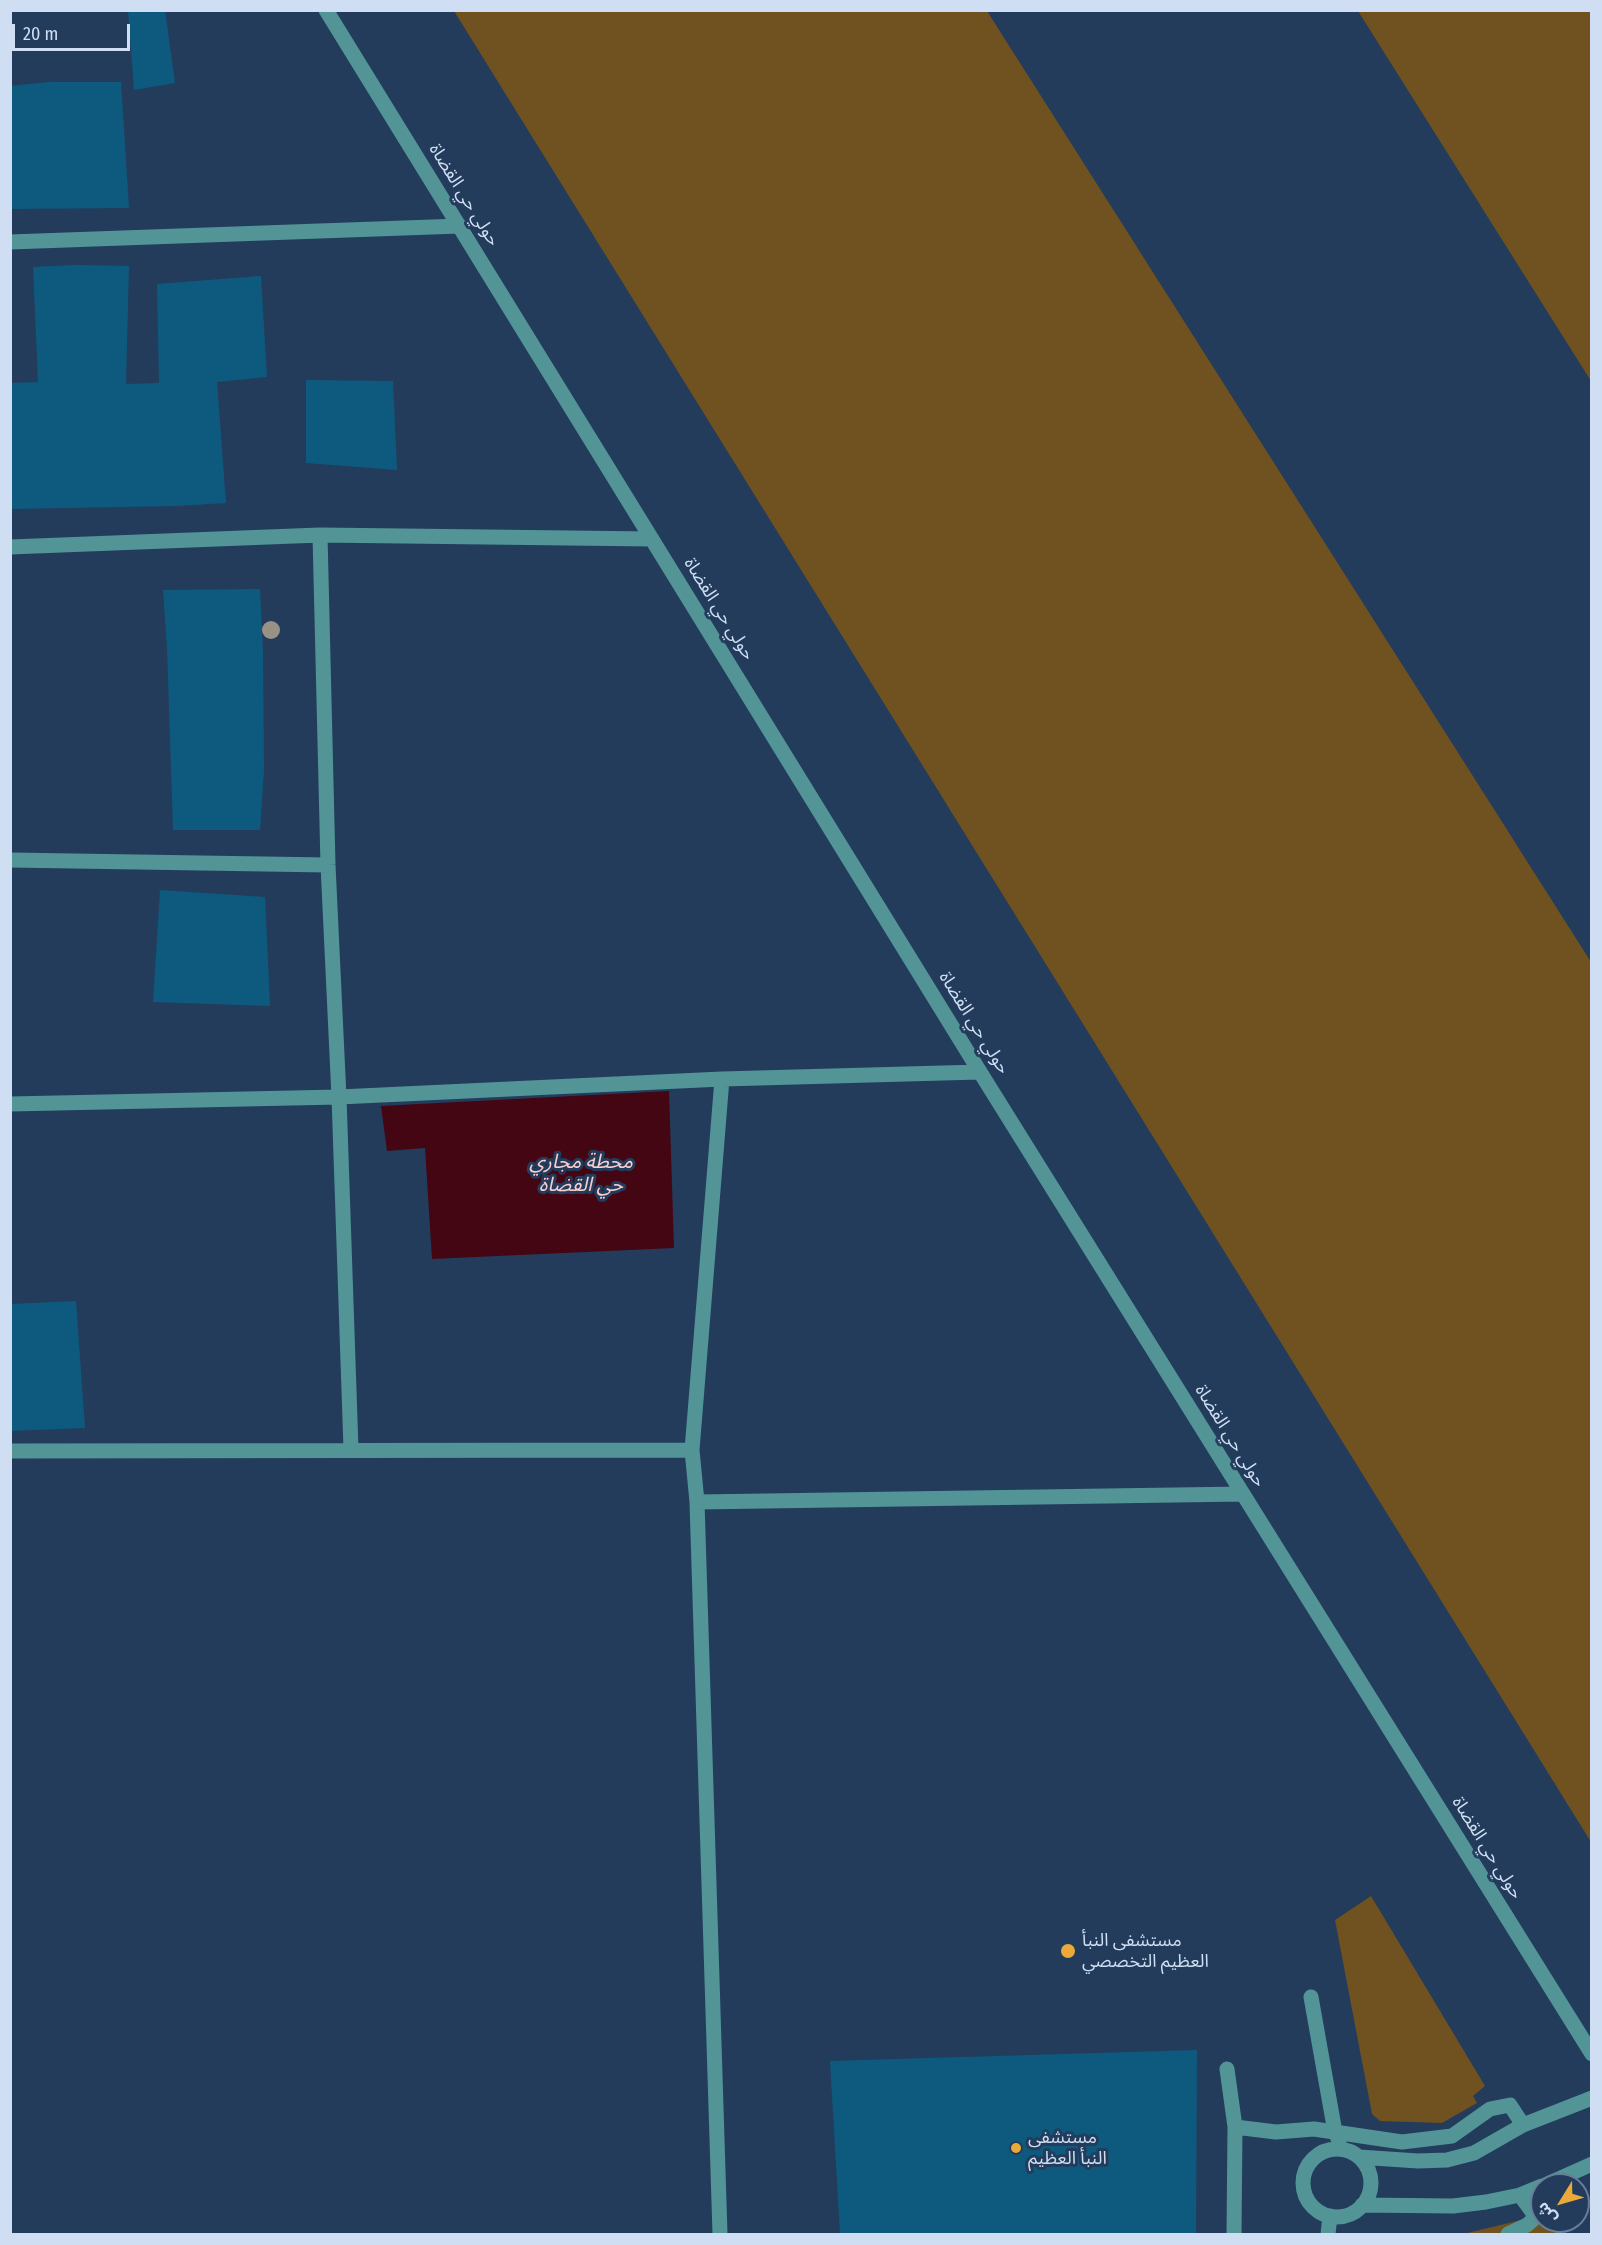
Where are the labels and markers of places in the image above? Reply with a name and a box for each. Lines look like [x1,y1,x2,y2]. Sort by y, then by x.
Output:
place label: مستشفى النبأ العظيم التخصصي [1082,1930,1209,1972]
marker: مستشفى النبأ العظيم التخصصي [1059,1942,1077,1960]
place label: مستشفى النبأ العظيم [1028,2127,1107,2170]
marker: مستشفى النبأ العظيم [1009,2141,1023,2155]

